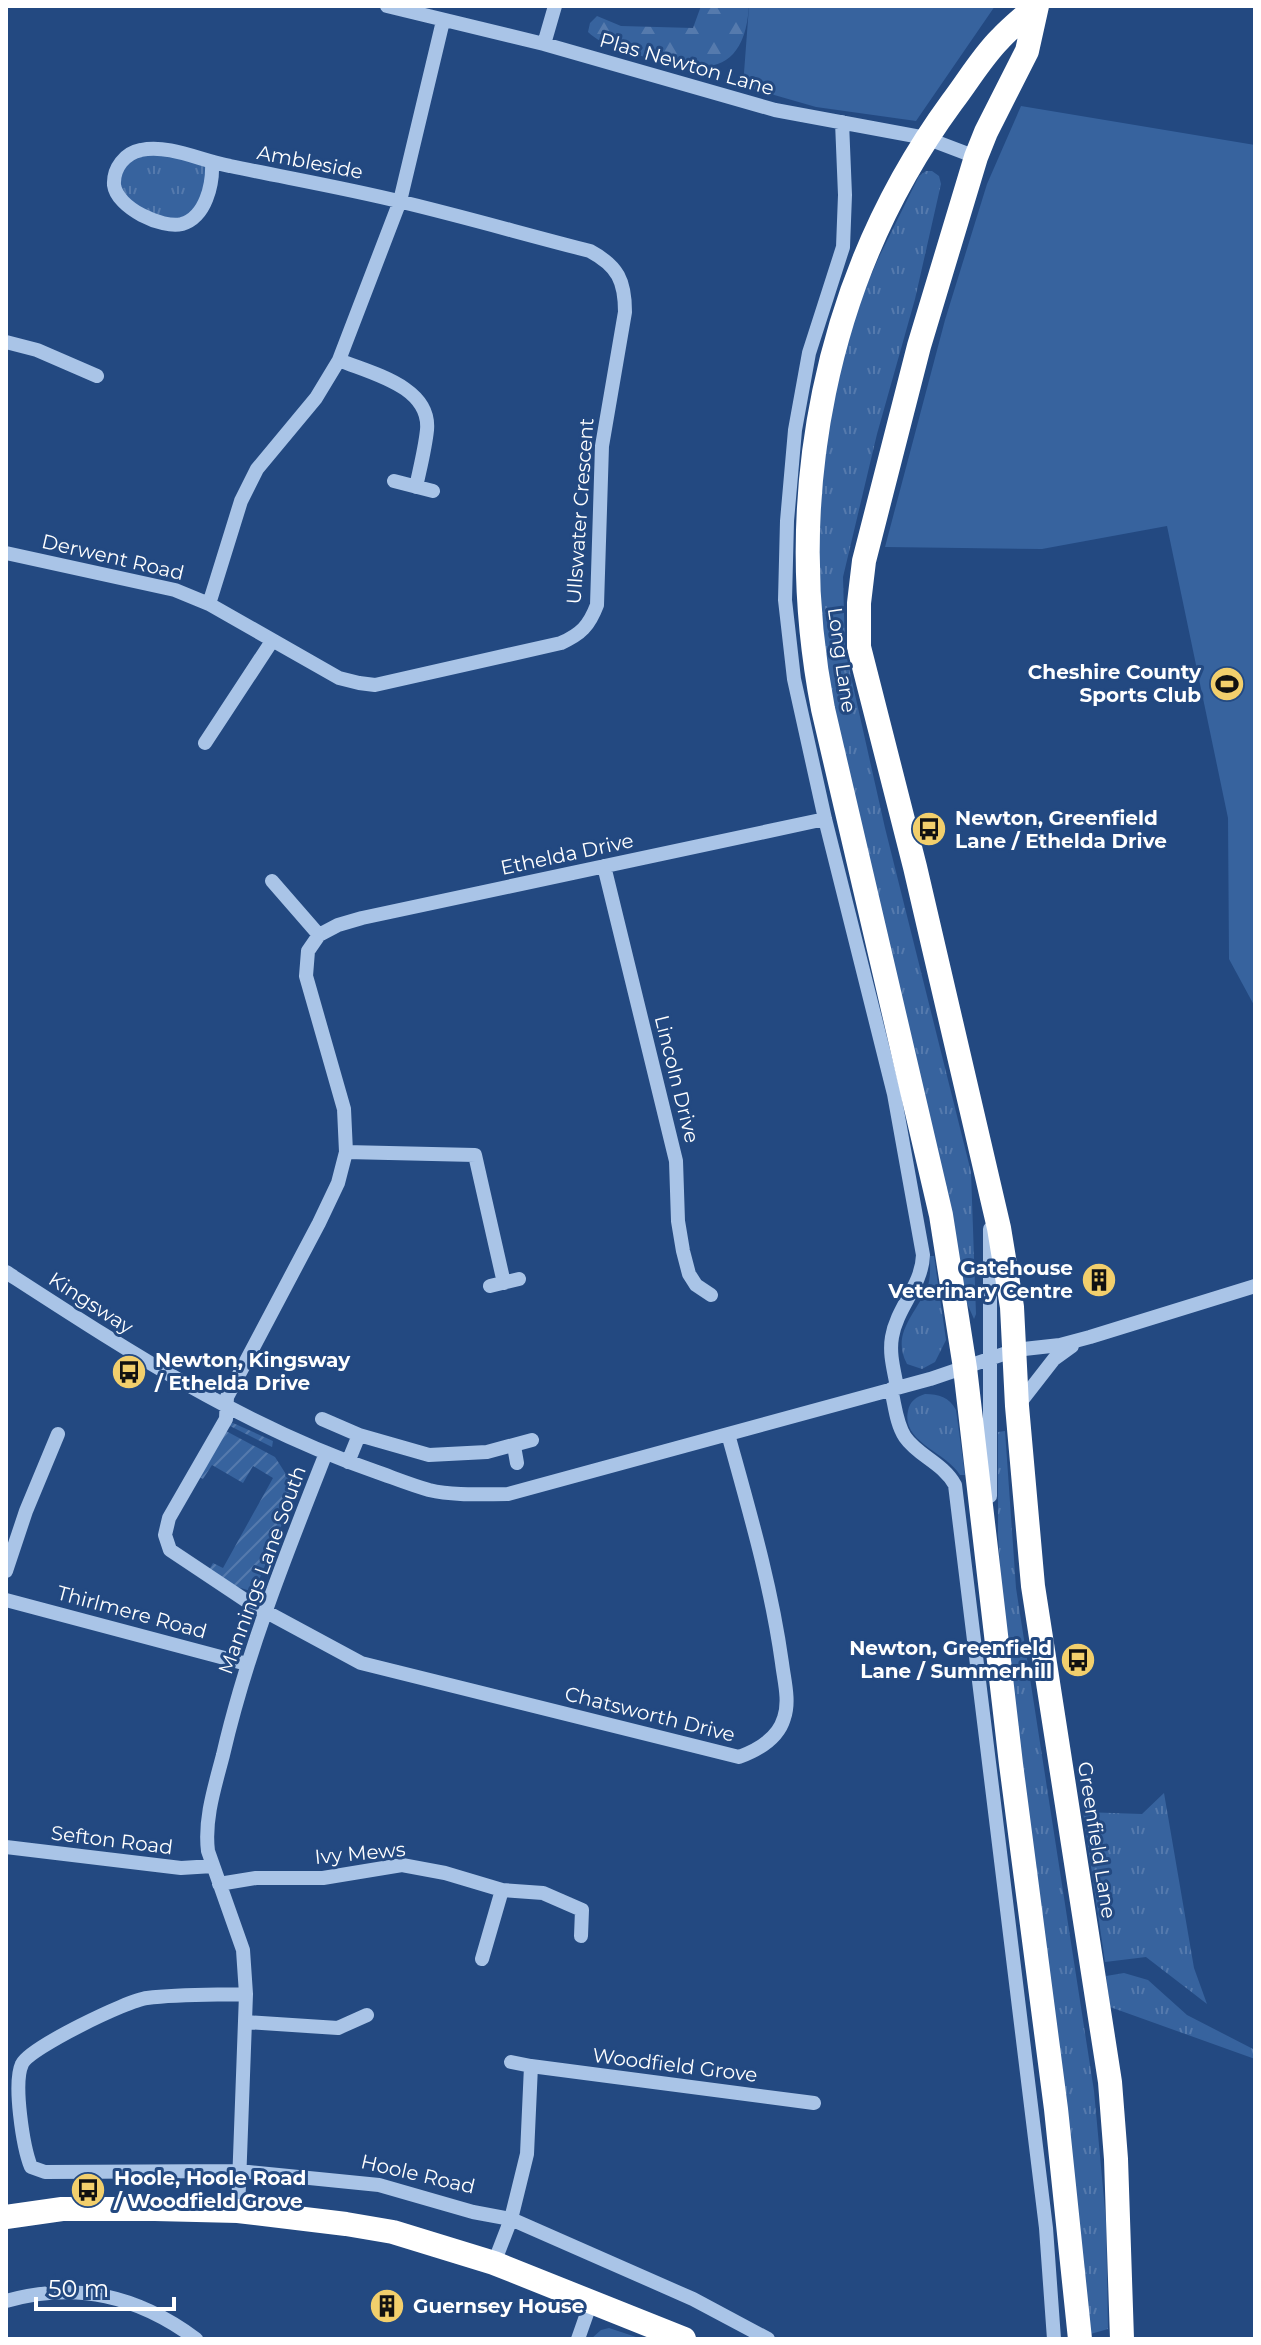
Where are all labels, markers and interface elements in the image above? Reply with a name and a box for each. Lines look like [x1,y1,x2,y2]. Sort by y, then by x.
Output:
street label: Plas Newton Lane [597,28,777,100]
street label: Ambleside [255,140,365,184]
street label: Ullswater Crescent [562,417,598,605]
street label: Derwent Road [39,529,187,585]
street label: Long Lane [823,606,861,714]
place label: Cheshire County Sports Club [1028,660,1202,707]
sports icon: Cheshire County Sports Club [1208,665,1246,703]
place label: Newton, Greenfield Lane / Ethelda Drive [955,806,1167,853]
bus stop icon: Newton, Greenfield Lane / Ethelda Drive [910,810,948,848]
street label: Ethelda Drive [498,828,636,880]
street label: Lincoln Drive [650,1013,704,1145]
place label: Gatehouse Veterinary Centre [887,1256,1073,1303]
building icon: Gatehouse Veterinary Centre [1080,1261,1118,1299]
street label: Kingsway [44,1267,138,1339]
place label: Newton, Kingsway / Ethelda Drive [154,1348,351,1395]
bus stop icon: Newton, Kingsway / Ethelda Drive [110,1353,148,1391]
street label: Mannings Lane South [213,1463,311,1677]
street label: Thirlmere Road [54,1580,210,1644]
place label: Newton, Greenfield Lane / Summerhill [849,1636,1052,1683]
bus stop icon: Newton, Greenfield Lane / Summerhill [1059,1641,1097,1679]
street label: Chatsworth Drive [562,1681,738,1747]
street label: Greenfield Lane [1073,1760,1121,1920]
street label: Sefton Road [50,1821,174,1859]
street label: Ivy Mews [314,1837,407,1869]
street label: Woodfield Grove [591,2043,759,2087]
street label: Hoole Road [359,2149,477,2199]
place label: Hoole, Hoole Road / Woodfield Grove [113,2166,306,2213]
bus stop icon: Hoole, Hoole Road / Woodfield Grove [69,2171,107,2209]
scale bar [36,2261,174,2311]
text: 50 m [48,2274,109,2303]
building icon: Guernsey House [368,2287,406,2325]
place label: Guernsey House [413,2294,584,2318]

